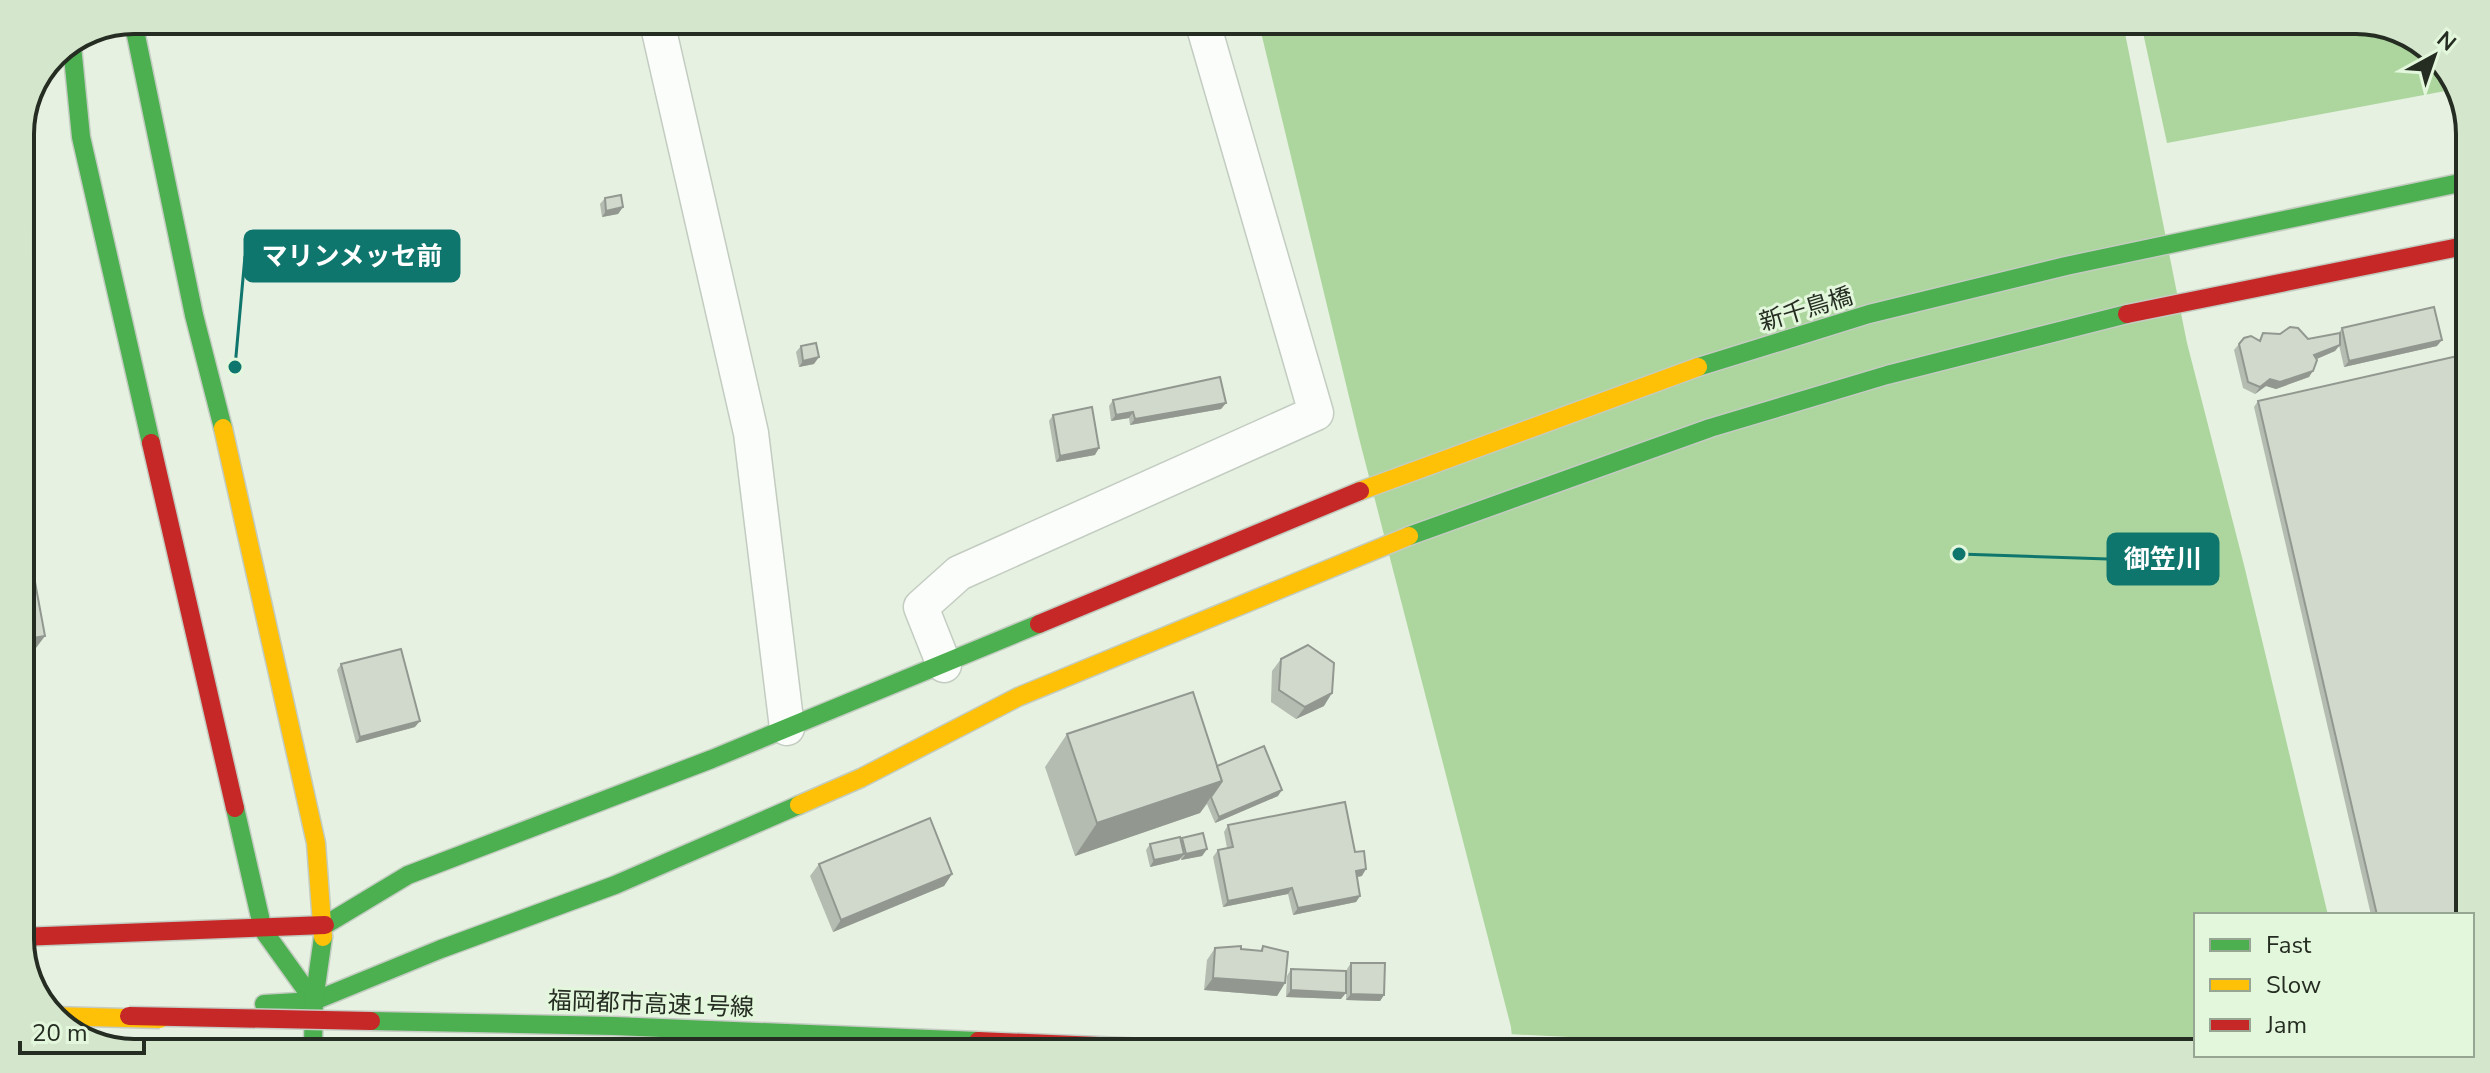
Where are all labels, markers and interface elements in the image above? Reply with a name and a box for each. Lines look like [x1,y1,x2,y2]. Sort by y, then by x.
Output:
north arrow [2394,16,2474,96]
text: N [2430,25,2462,58]
callout: マリンメッセ前 [245,231,459,281]
text: マリンメッセ前 [261,239,443,274]
street label: 新千鳥橋 [1755,280,1857,338]
callout: 御笠川 [2108,534,2218,584]
text: 御笠川 [2124,542,2202,577]
legend [2194,913,2474,1057]
text: Fast [2266,929,2312,961]
text: Slow [2266,969,2321,1001]
street label: 福岡都市高速1号線 [547,984,755,1024]
scale bar [20,1005,144,1055]
text: Jam [2265,1009,2307,1041]
text: 20 m [32,1017,88,1049]

